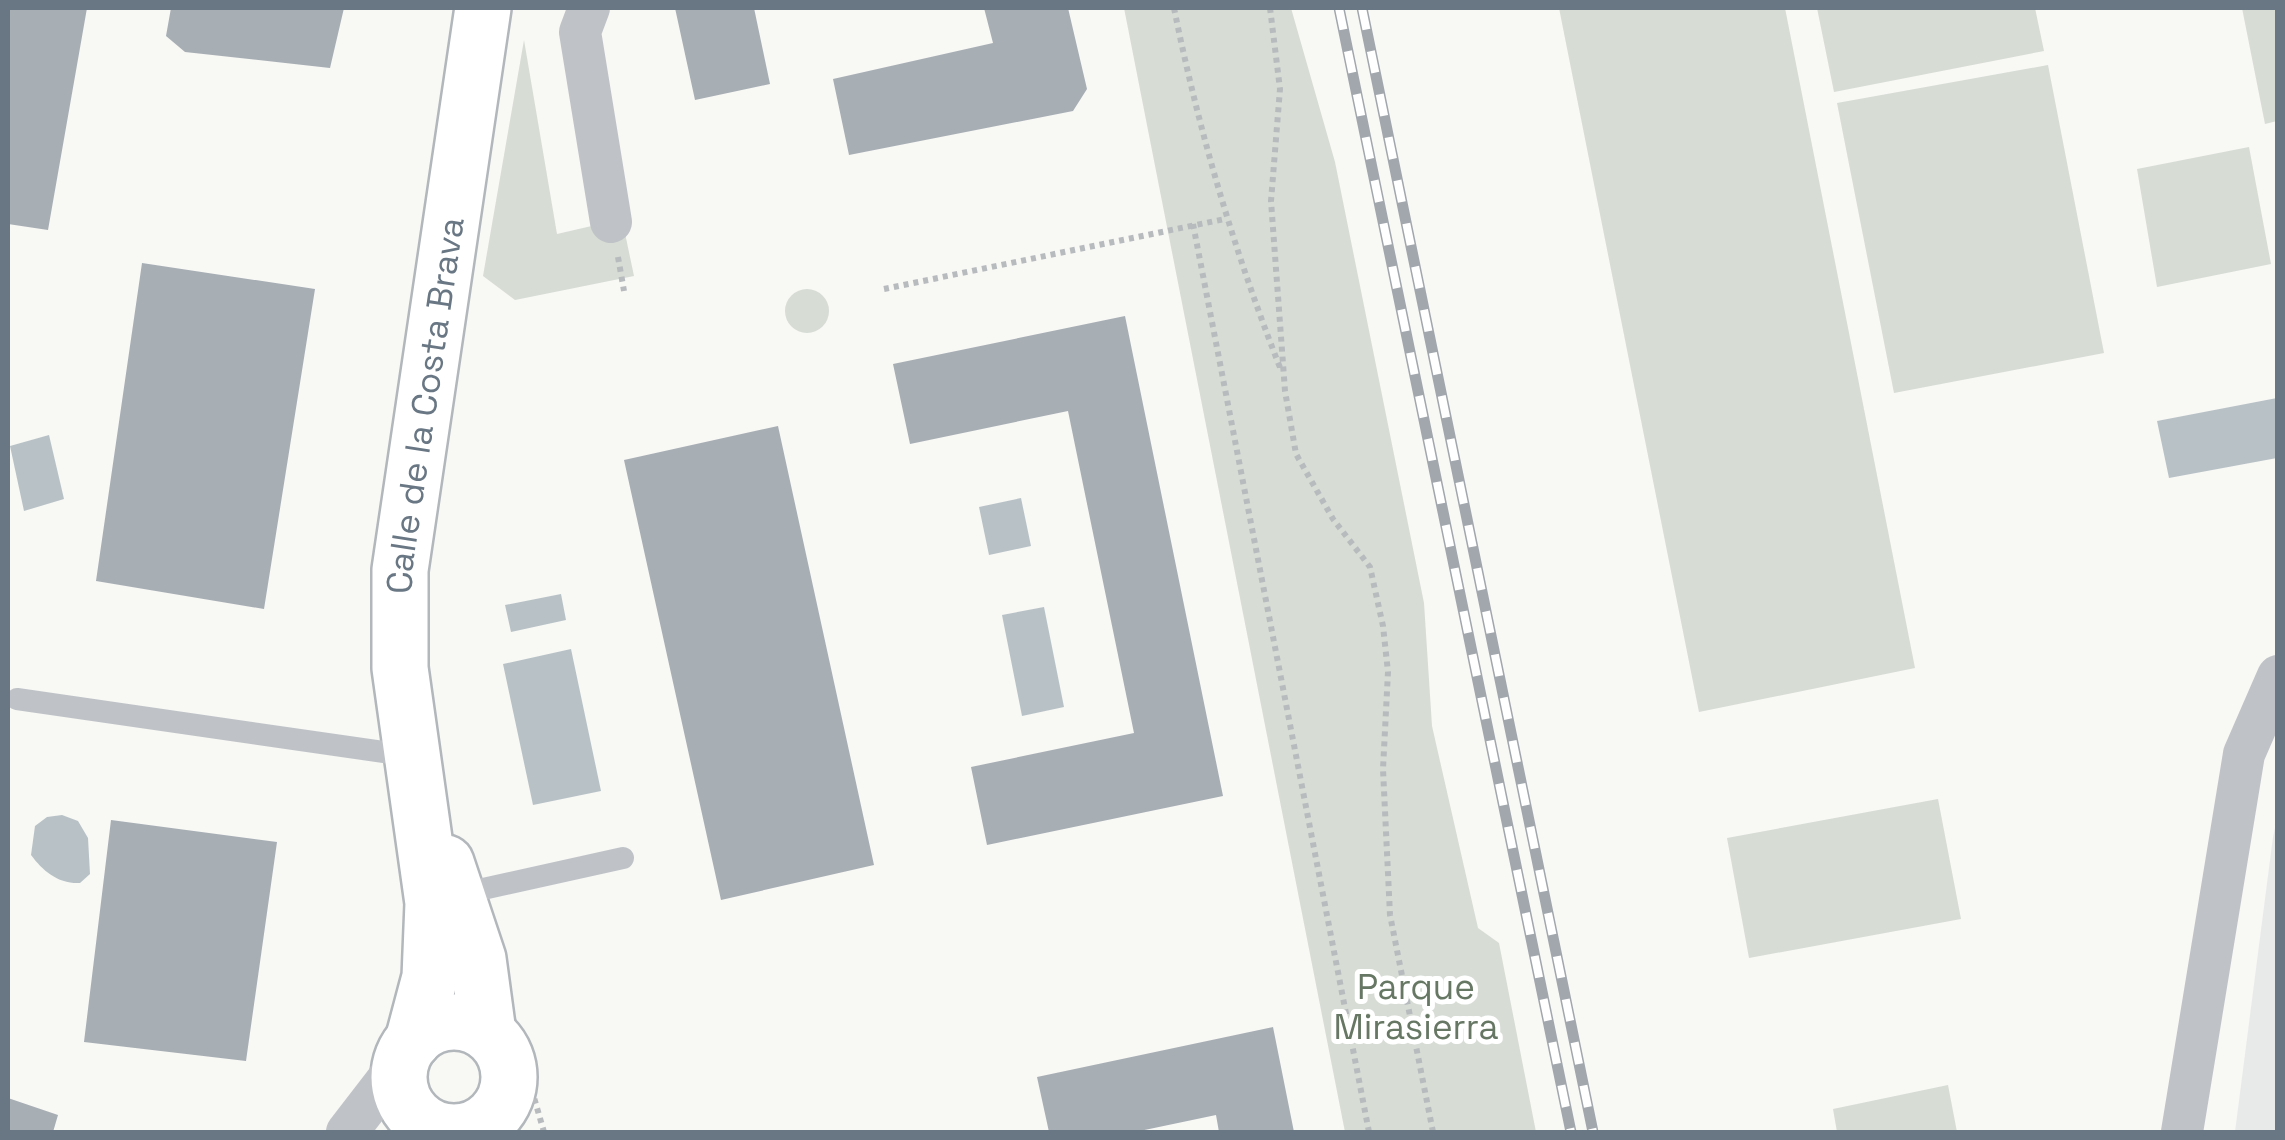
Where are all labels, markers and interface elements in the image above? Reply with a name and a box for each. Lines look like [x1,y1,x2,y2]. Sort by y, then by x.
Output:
street label: Calle de la Costa Brava [378,214,474,594]
park label: Parque Mirasierra [1333,965,1499,1049]

